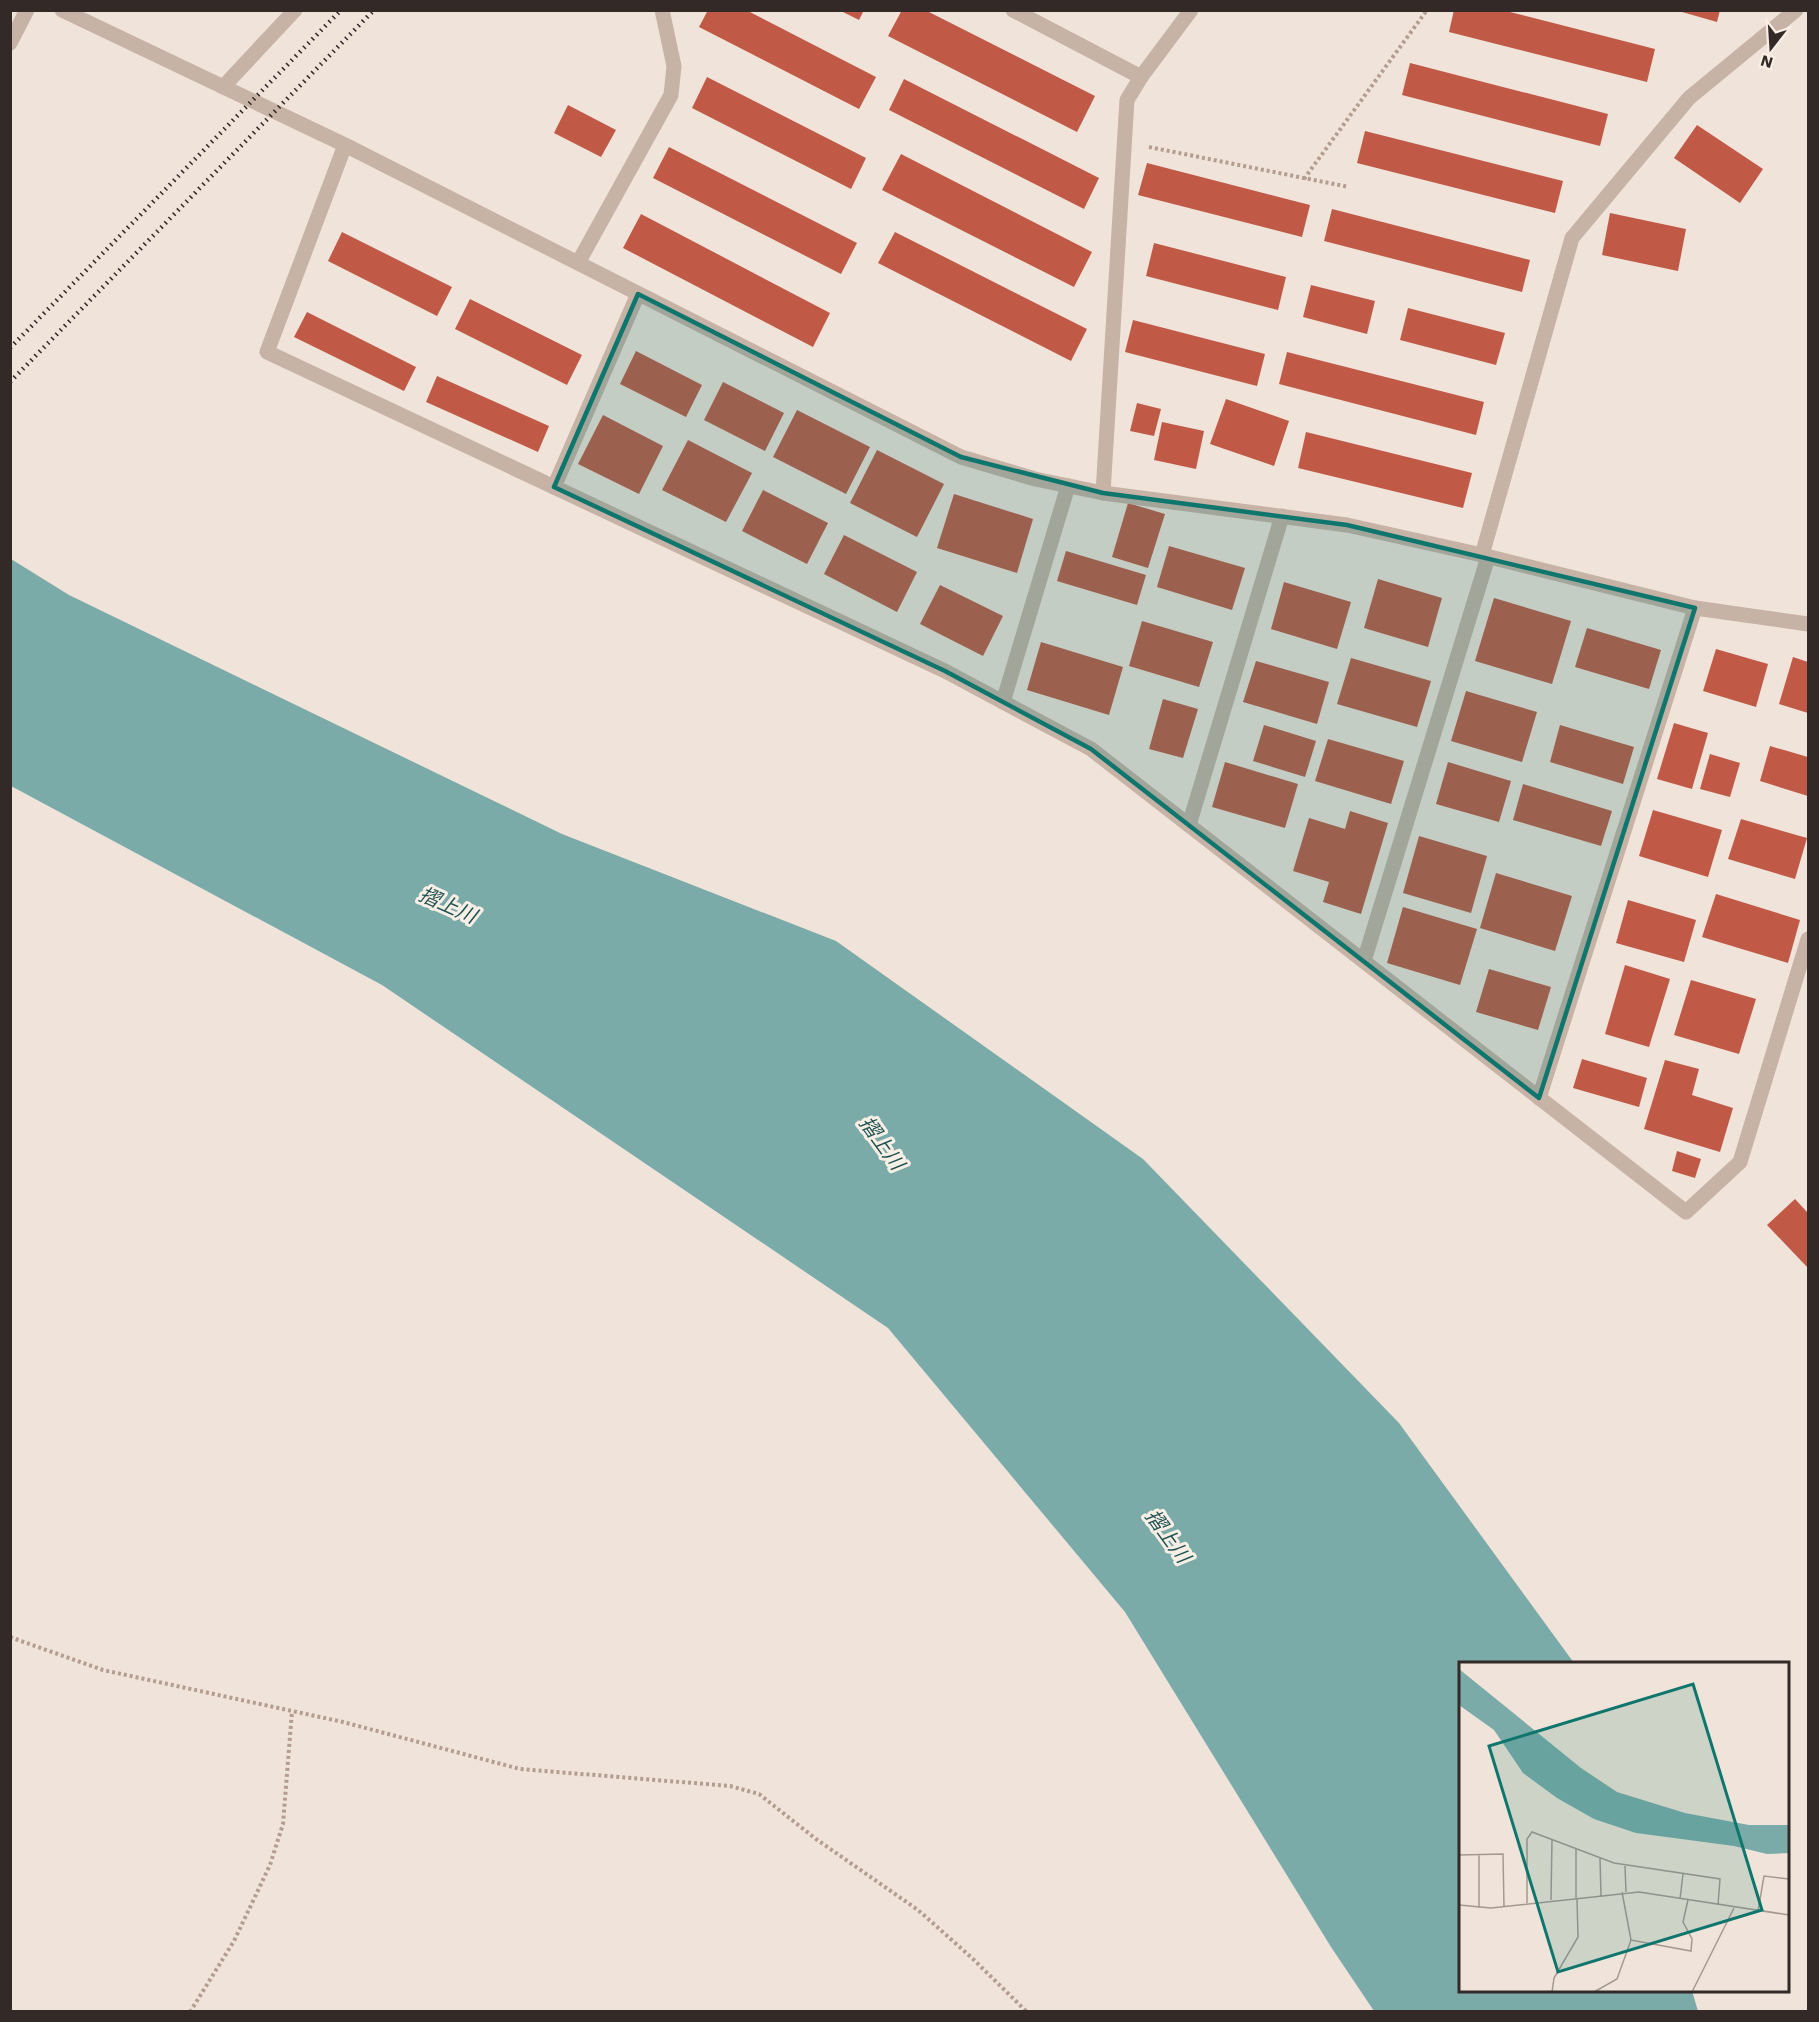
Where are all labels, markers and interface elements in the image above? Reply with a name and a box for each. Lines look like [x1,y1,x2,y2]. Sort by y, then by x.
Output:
north arrow [1741,18,1801,78]
text: N [1758,51,1775,73]
water label: 摺上川 [416,882,482,929]
water label: 摺上川 [855,1112,911,1176]
water label: 摺上川 [1141,1505,1197,1569]
inset map [1459,1662,1789,1992]

